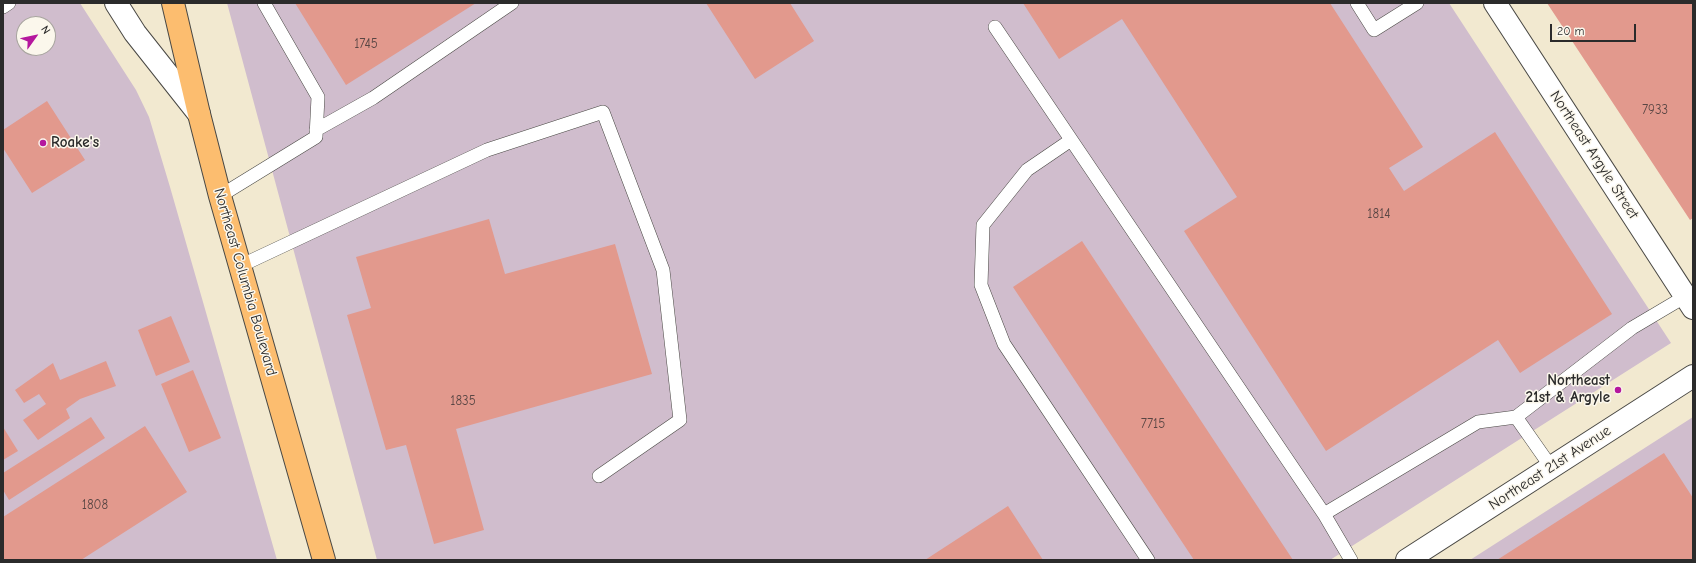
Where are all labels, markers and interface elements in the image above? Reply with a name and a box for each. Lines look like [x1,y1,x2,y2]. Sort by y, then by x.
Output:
north arrow [16,16,56,56]
scale bar [1552,16,1638,42]
text: N [38,23,53,36]
text: 20 m [1557,24,1585,38]
house number: 1745 [354,36,378,52]
street label: Northeast Argyle Street [1546,88,1642,222]
house number: 7933 [1642,102,1668,118]
place label: Roake's [51,134,99,152]
marker: Roake's [38,138,48,148]
street label: Northeast Columbia Boulevard [210,186,280,378]
house number: 1814 [1367,206,1391,222]
place label: Northeast 21st & Argyle [1525,372,1610,407]
marker: Northeast 21st & Argyle [1613,385,1623,395]
house number: 1835 [450,393,476,409]
house number: 7715 [1141,416,1165,432]
street label: Northeast 21st Avenue [1486,422,1614,514]
house number: 1808 [82,497,108,513]

